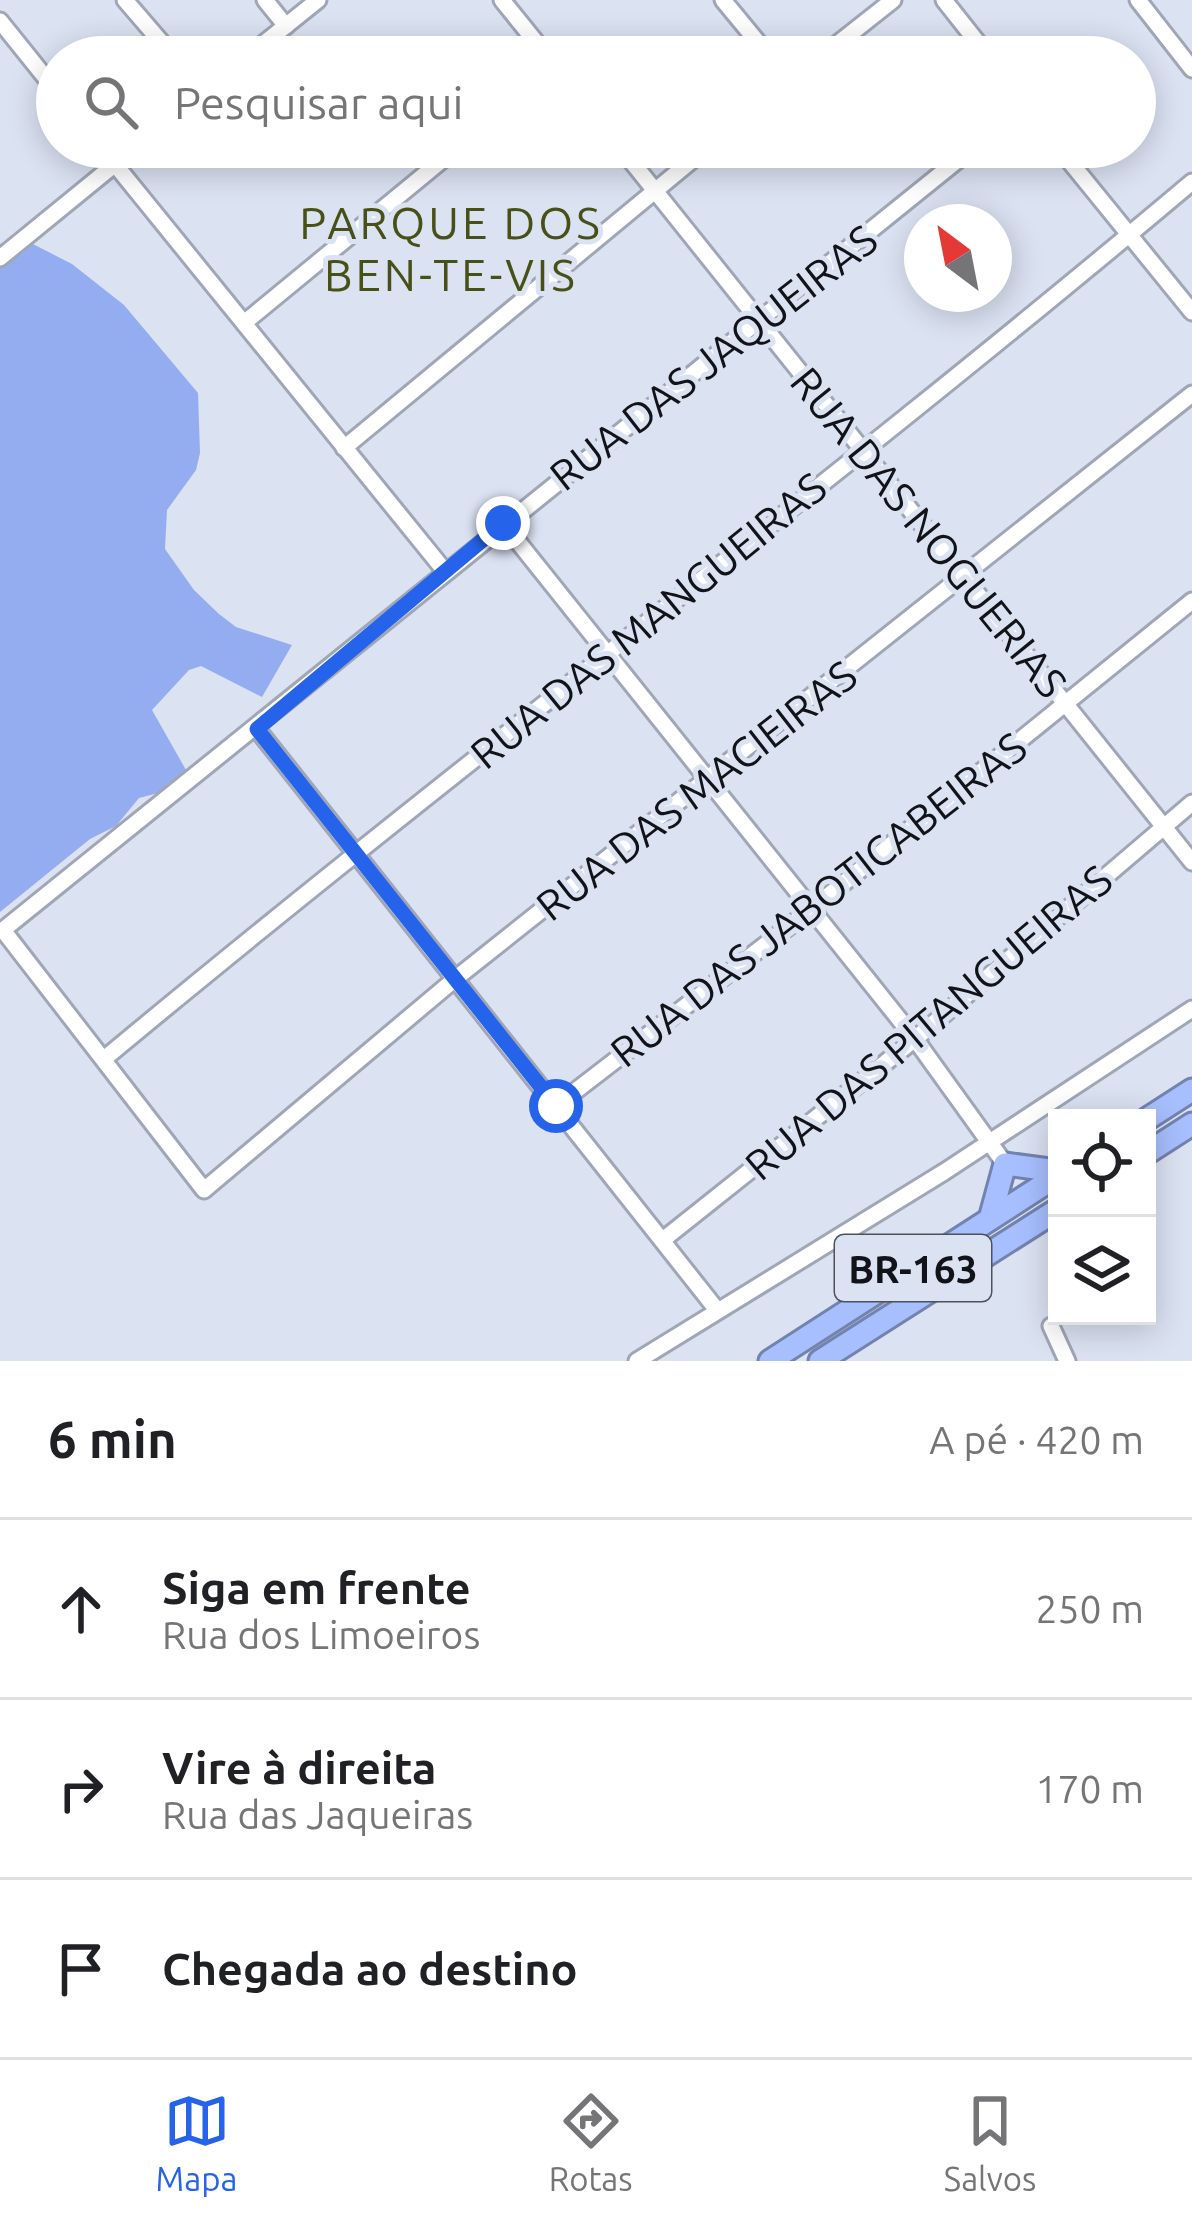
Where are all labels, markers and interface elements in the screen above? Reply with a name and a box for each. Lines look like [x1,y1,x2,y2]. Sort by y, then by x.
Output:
search box [36,36,1156,168]
icon: search [78,69,144,135]
text: Pesquisar aqui [174,77,463,128]
district label: PARQUE DOS BEN-TE-VIS [299,197,603,300]
north arrow [904,204,1012,312]
street label: RUA DAS JAQUEIRAS [541,215,885,499]
street label: RUA DAS NOGUERIAS [782,358,1076,706]
street label: RUA DAS MANGUEIRAS [461,462,835,778]
route end [476,496,530,550]
street label: RUA DAS MACIEIRAS [527,651,865,929]
street label: RUA DAS JABOTICABEIRAS [601,722,1035,1076]
street label: RUA DAS PITANGUEIRAS [736,855,1120,1189]
route start [529,1079,583,1133]
map controls [1048,1109,1156,1325]
button: locate [1048,1109,1156,1217]
button: layers [1048,1217,1156,1325]
road number: BR-163 [835,1235,991,1301]
text: 6 min [48,1410,177,1468]
text: A pé · 420 m [929,1418,1144,1461]
text: Siga em frente [162,1562,471,1613]
icon: ahead [48,1576,114,1642]
text: 250 m [1035,1587,1144,1630]
text: Rua dos Limoeiros [162,1613,480,1656]
text: Vire à direita [162,1742,437,1793]
icon: right [48,1756,114,1822]
text: 170 m [1035,1767,1144,1810]
text: Rua das Jaqueiras [162,1793,473,1836]
icon: arrive [48,1936,114,2002]
text: Chegada ao destino [162,1943,578,1994]
tab: Mapa [156,2088,237,2197]
tab: Rotas [549,2088,633,2197]
tab: Salvos [944,2088,1036,2197]

